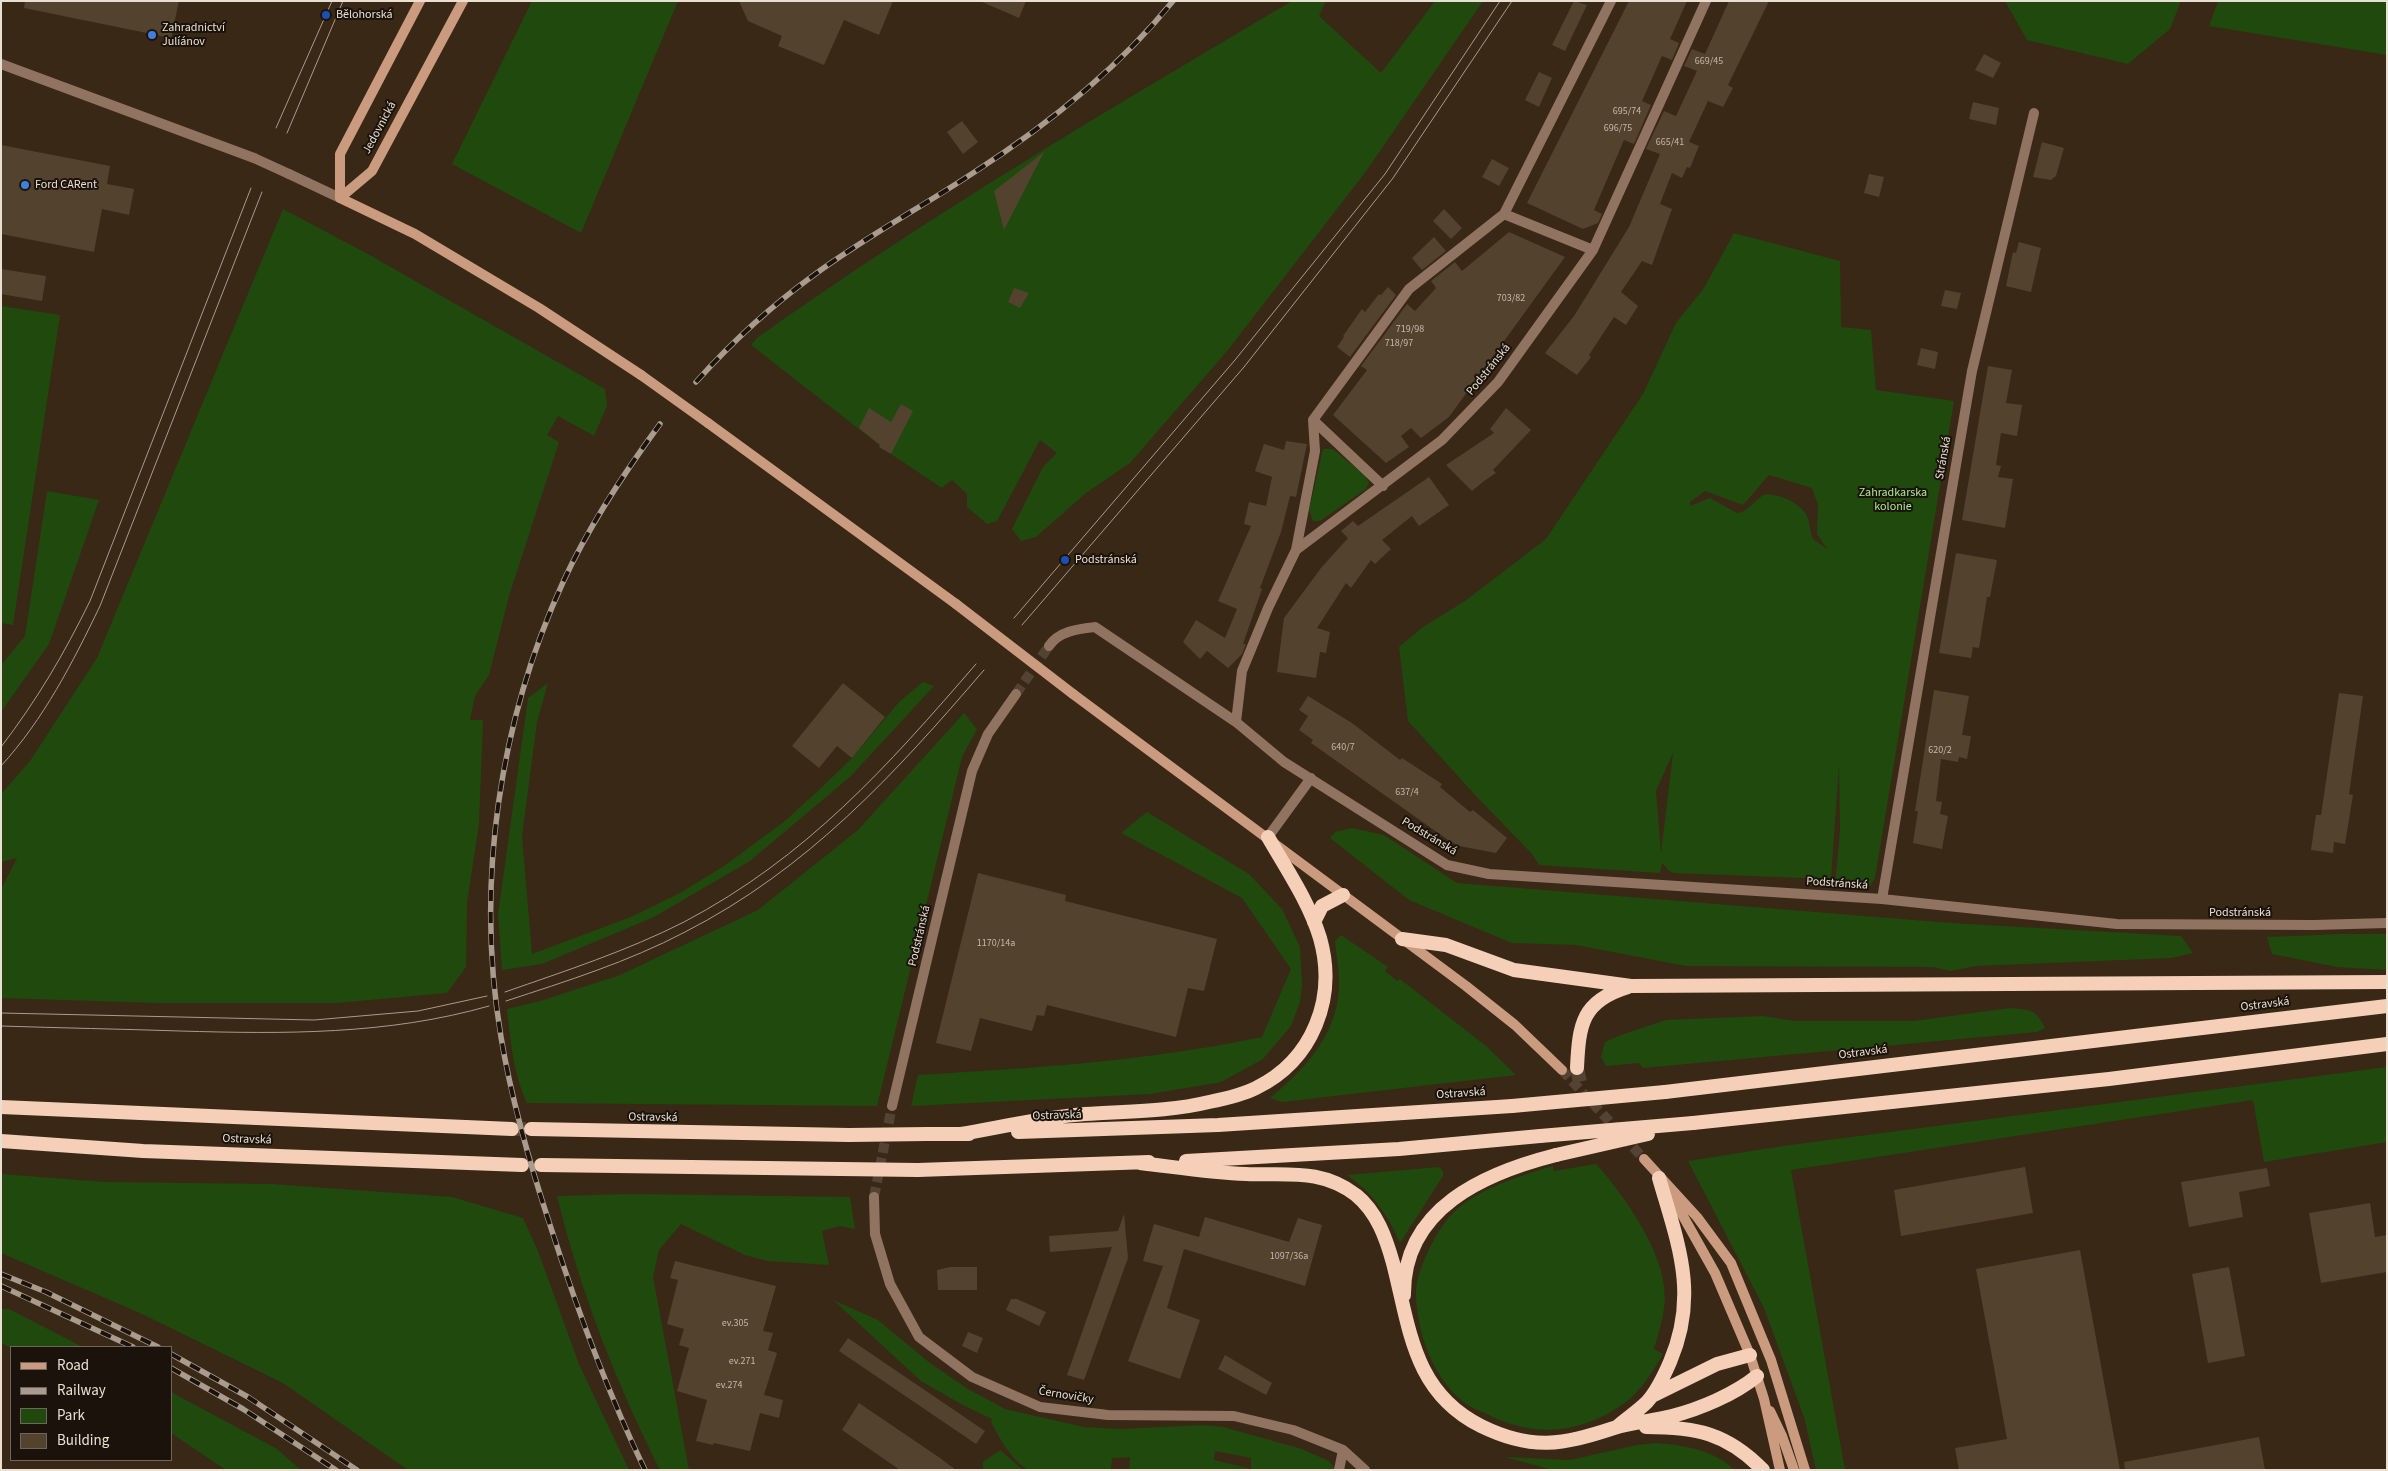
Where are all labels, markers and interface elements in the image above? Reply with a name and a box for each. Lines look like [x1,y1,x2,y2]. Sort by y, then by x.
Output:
place label: Bělohorská [336,8,393,22]
marker: Bělohorská [320,9,332,21]
place label: Zahradnictví Julíánov [162,21,225,49]
marker: Zahradnictví Julíánov [146,29,158,41]
house number: 669/45 [1695,56,1723,68]
street label: Jedovnická [360,99,400,157]
house number: 695/74 [1613,106,1641,118]
house number: 696/75 [1604,123,1632,135]
house number: 665/41 [1656,137,1684,149]
place label: Ford CARent [35,178,97,192]
marker: Ford CARent [19,179,31,191]
house number: 703/82 [1497,293,1525,305]
house number: 719/98 [1396,324,1424,336]
house number: 718/97 [1385,338,1413,350]
street label: Podstránská [1464,341,1514,399]
street label: Stránská [1933,435,1955,481]
park label: Zahradkarska kolonie [1859,486,1927,514]
place label: Podstránská [1075,553,1137,567]
marker: Podstránská [1059,554,1071,566]
house number: 640/7 [1331,742,1355,754]
house number: 620/2 [1928,745,1952,757]
house number: 637/4 [1395,787,1419,799]
street label: Podstránská [1399,815,1459,859]
street label: Podstránská [1806,875,1868,893]
street label: Podstránská [906,904,934,968]
street label: Podstránská [2209,906,2271,920]
house number: 1170/14a [977,938,1015,950]
street label: Ostravská [2240,995,2290,1015]
street label: Ostravská [1838,1043,1888,1063]
street label: Ostravská [1436,1085,1486,1103]
street label: Ostravská [1032,1108,1082,1124]
street label: Ostravská [628,1110,678,1126]
street label: Ostravská [222,1132,272,1148]
house number: 1097/36a [1270,1251,1308,1263]
house number: ev.305 [722,1318,748,1330]
legend [10,1346,172,1461]
text: Road [57,1355,89,1376]
house number: ev.271 [729,1356,755,1368]
text: Railway [57,1380,106,1401]
house number: ev.274 [716,1380,742,1392]
street label: Černovičky [1037,1385,1095,1407]
text: Park [57,1405,85,1426]
text: Building [57,1430,109,1451]

